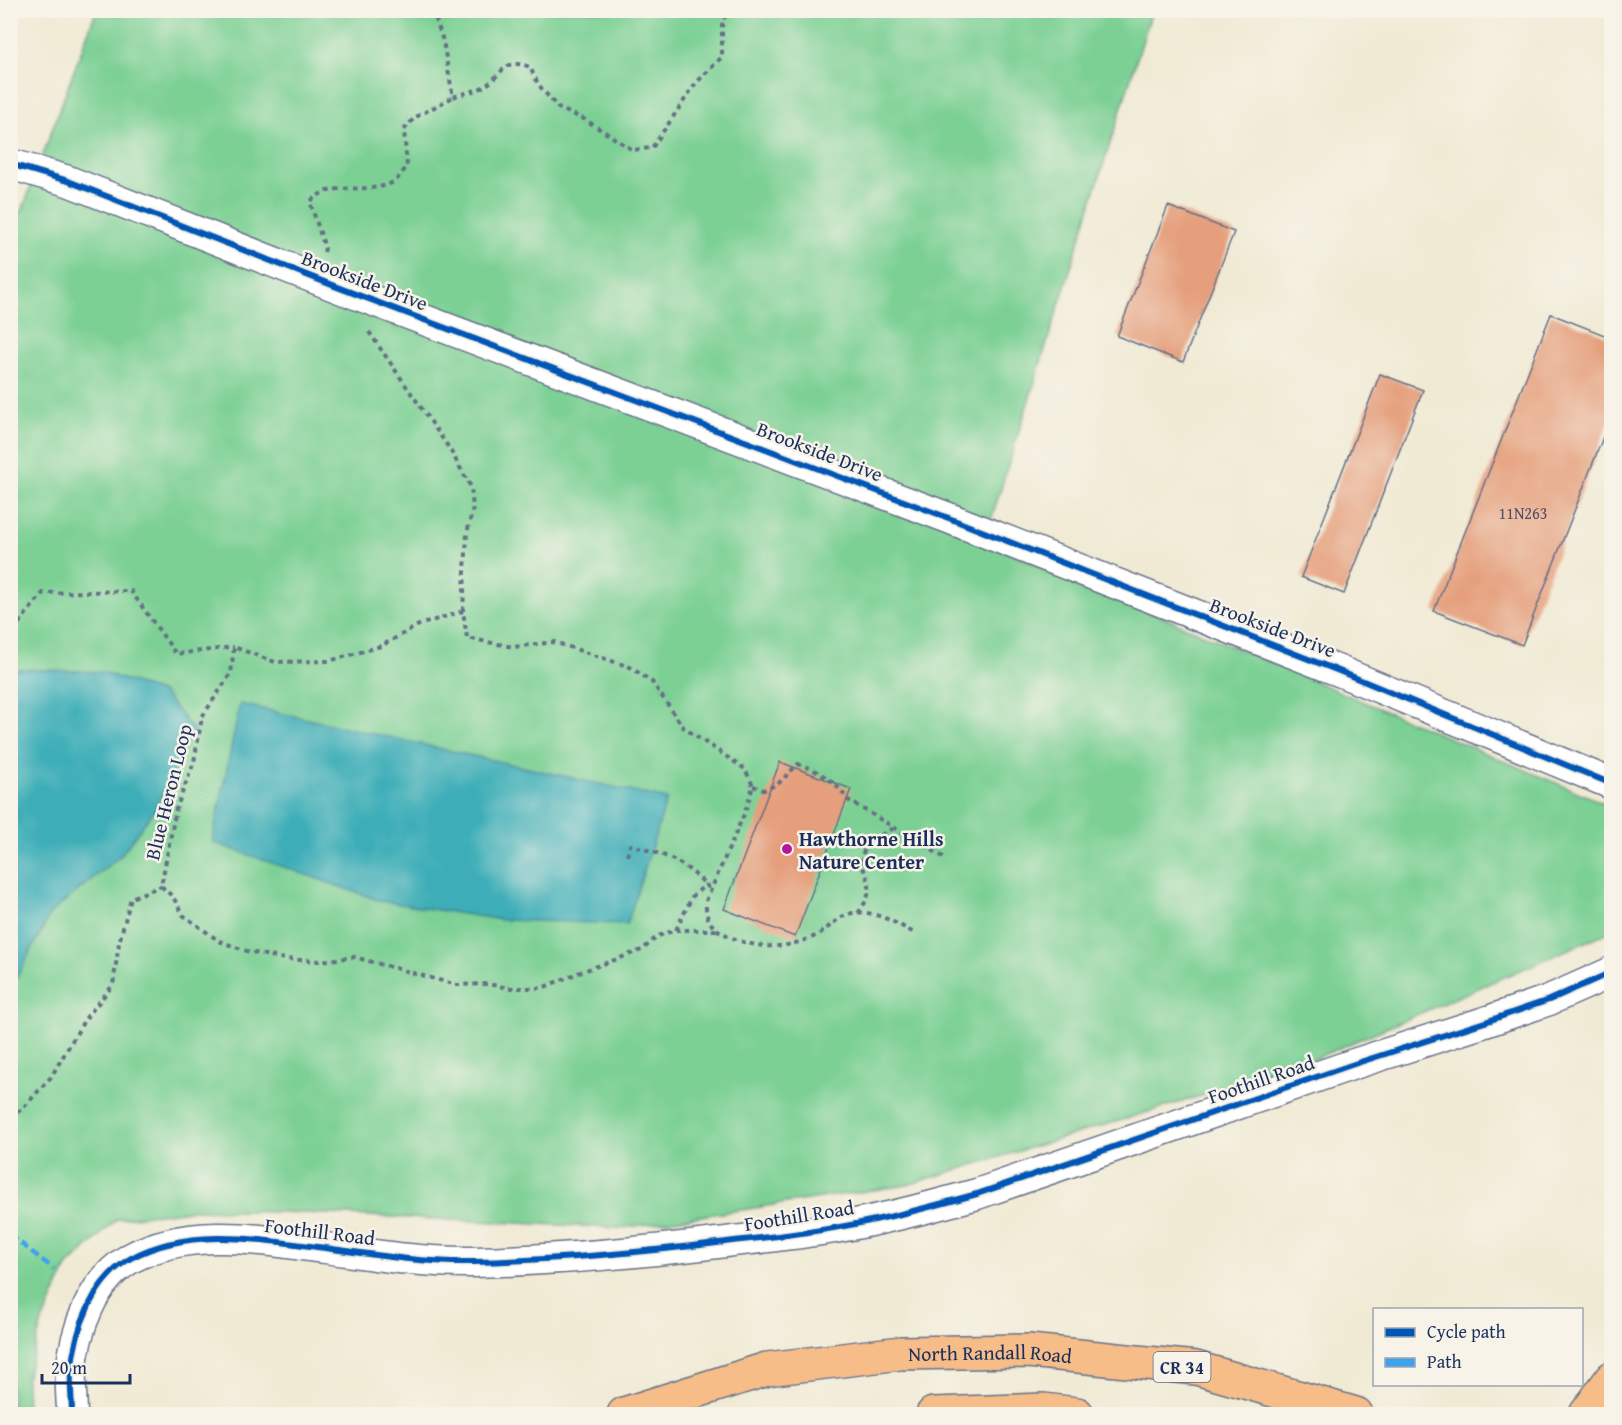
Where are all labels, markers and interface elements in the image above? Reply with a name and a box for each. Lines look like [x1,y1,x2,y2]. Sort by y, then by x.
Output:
street label: Brookside Drive [298,243,432,317]
street label: Brookside Drive [753,414,887,488]
house number: 11N263 [1499,501,1547,525]
street label: Brookside Drive [1206,590,1340,664]
street label: Blue Heron Loop [137,721,199,863]
place label: Hawthorne Hills Nature Center [799,824,944,876]
marker: Hawthorne Hills Nature Center [780,842,794,856]
street label: Foothill Road [1204,1047,1318,1111]
street label: Foothill Road [742,1192,856,1238]
street label: Foothill Road [263,1210,377,1252]
legend [1373,1308,1583,1386]
text: Cycle path [1427,1318,1506,1345]
street label: North Randall Road [908,1336,1074,1370]
scale bar [42,1347,130,1385]
text: Path [1427,1348,1462,1375]
road number: CR 34 [1154,1352,1210,1382]
text: 20 m [51,1354,87,1381]

